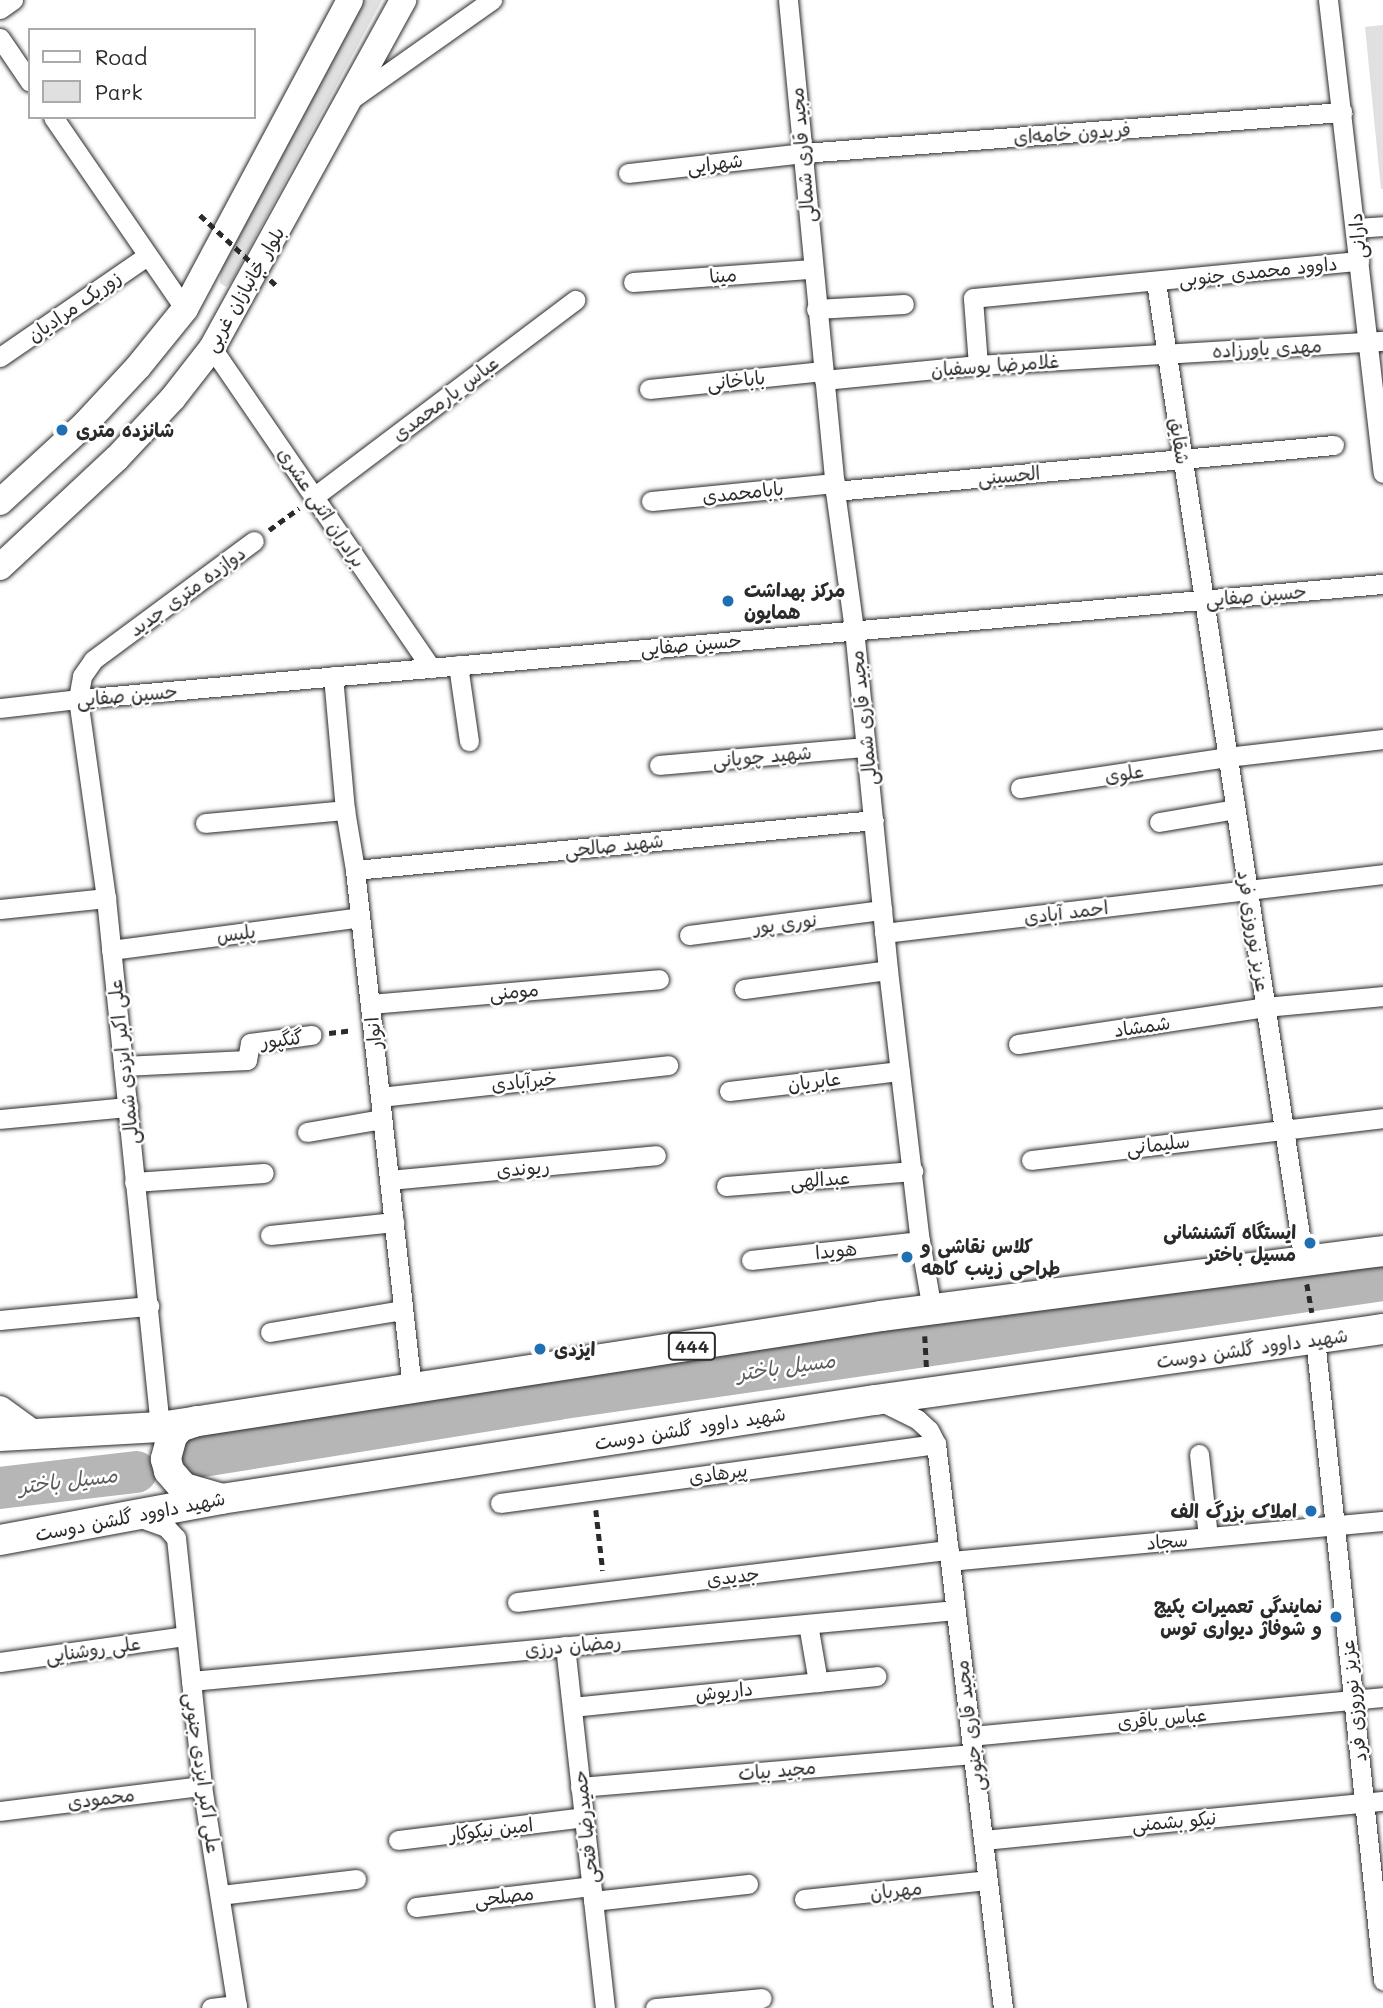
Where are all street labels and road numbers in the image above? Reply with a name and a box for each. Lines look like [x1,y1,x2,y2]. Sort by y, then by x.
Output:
street label: مجید قاری شمالی [785,86,819,224]
street label: فریدون خامه‌ای [1013,118,1131,148]
street label: شهرایی [686,148,744,178]
street label: دارانی [1343,212,1371,260]
street label: بلوار جانبازان غربی [199,222,289,356]
street label: داوود محمدی جنوبی [1177,251,1339,291]
street label: مینا [708,263,738,287]
street label: زوریک مرادیان [23,265,125,347]
street label: مهدی یاورزاده [1212,334,1322,362]
street label: غلامرضا یوسفیان [930,349,1060,381]
street label: عباس یارمحمدی [387,351,503,445]
street label: باباخانی [706,366,766,394]
street label: شقایق [1165,416,1195,466]
street label: برادران اثنی عشری [273,443,371,571]
street label: الحسینی [977,461,1041,489]
street label: بابامحمدی [701,476,785,508]
street label: دوازده متری جدید [124,541,250,641]
street label: حسین صفایی [1204,579,1308,611]
street label: حسین صفایی [639,628,743,660]
street label: مجید قاری شمالی [845,649,881,787]
street label: حسین صفایی [75,679,179,711]
street label: شهید چوپانی [712,740,812,772]
street label: علوی [1103,759,1145,787]
street label: شهید صالحی [563,828,665,862]
street label: عزیز نوروزی فرد [1233,869,1275,993]
street label: احمد آبادی [1022,896,1110,928]
street label: نوری پور [752,908,818,938]
street label: پلیس [215,919,257,947]
street label: مومنی [488,977,540,1005]
street label: علی اکبر ایزدی شمالی [103,978,143,1146]
street label: شمشاد [1112,1011,1172,1041]
street label: انوار [360,1016,386,1050]
street label: گنگپور [260,1025,304,1053]
street label: خیرآبادی [490,1066,558,1096]
street label: عابریان [786,1066,842,1096]
street label: سلیمانی [1125,1129,1191,1159]
street label: ریوندی [496,1154,550,1182]
street label: عبدالهی [789,1166,851,1192]
street label: هویدا [814,1236,858,1264]
street label: شهید داوود گلشن دوست [1155,1323,1349,1373]
road number: 444 [668,1331,716,1360]
street label: شهید داوود گلشن دوست [593,1402,787,1454]
street label: پیرهادی [687,1458,749,1488]
street label: شهید داوود گلشن دوست [33,1486,227,1546]
street label: سجاد [1145,1528,1189,1554]
street label: جدیدی [705,1561,761,1591]
street label: رمضان درزی [524,1629,622,1661]
street label: علی روشنایی [44,1631,142,1667]
street label: عزیز نوروزی فرد [1335,1639,1371,1763]
street label: مجید قاری جنوبی [950,1659,988,1793]
street label: داریوش [694,1677,754,1705]
street label: علی اکبر ایزدی جنوبی [180,1691,226,1855]
street label: عباس باقری [1116,1703,1208,1733]
street label: مجید بیات [737,1755,817,1785]
street label: حمیدرضا فتحی [568,1769,602,1885]
street label: محمودی [66,1783,136,1813]
street label: نیکو بشمنی [1131,1806,1217,1836]
street label: امین نیکوکار [448,1813,534,1845]
street label: مهربان [869,1876,923,1904]
street label: مصلحی [473,1881,535,1911]

